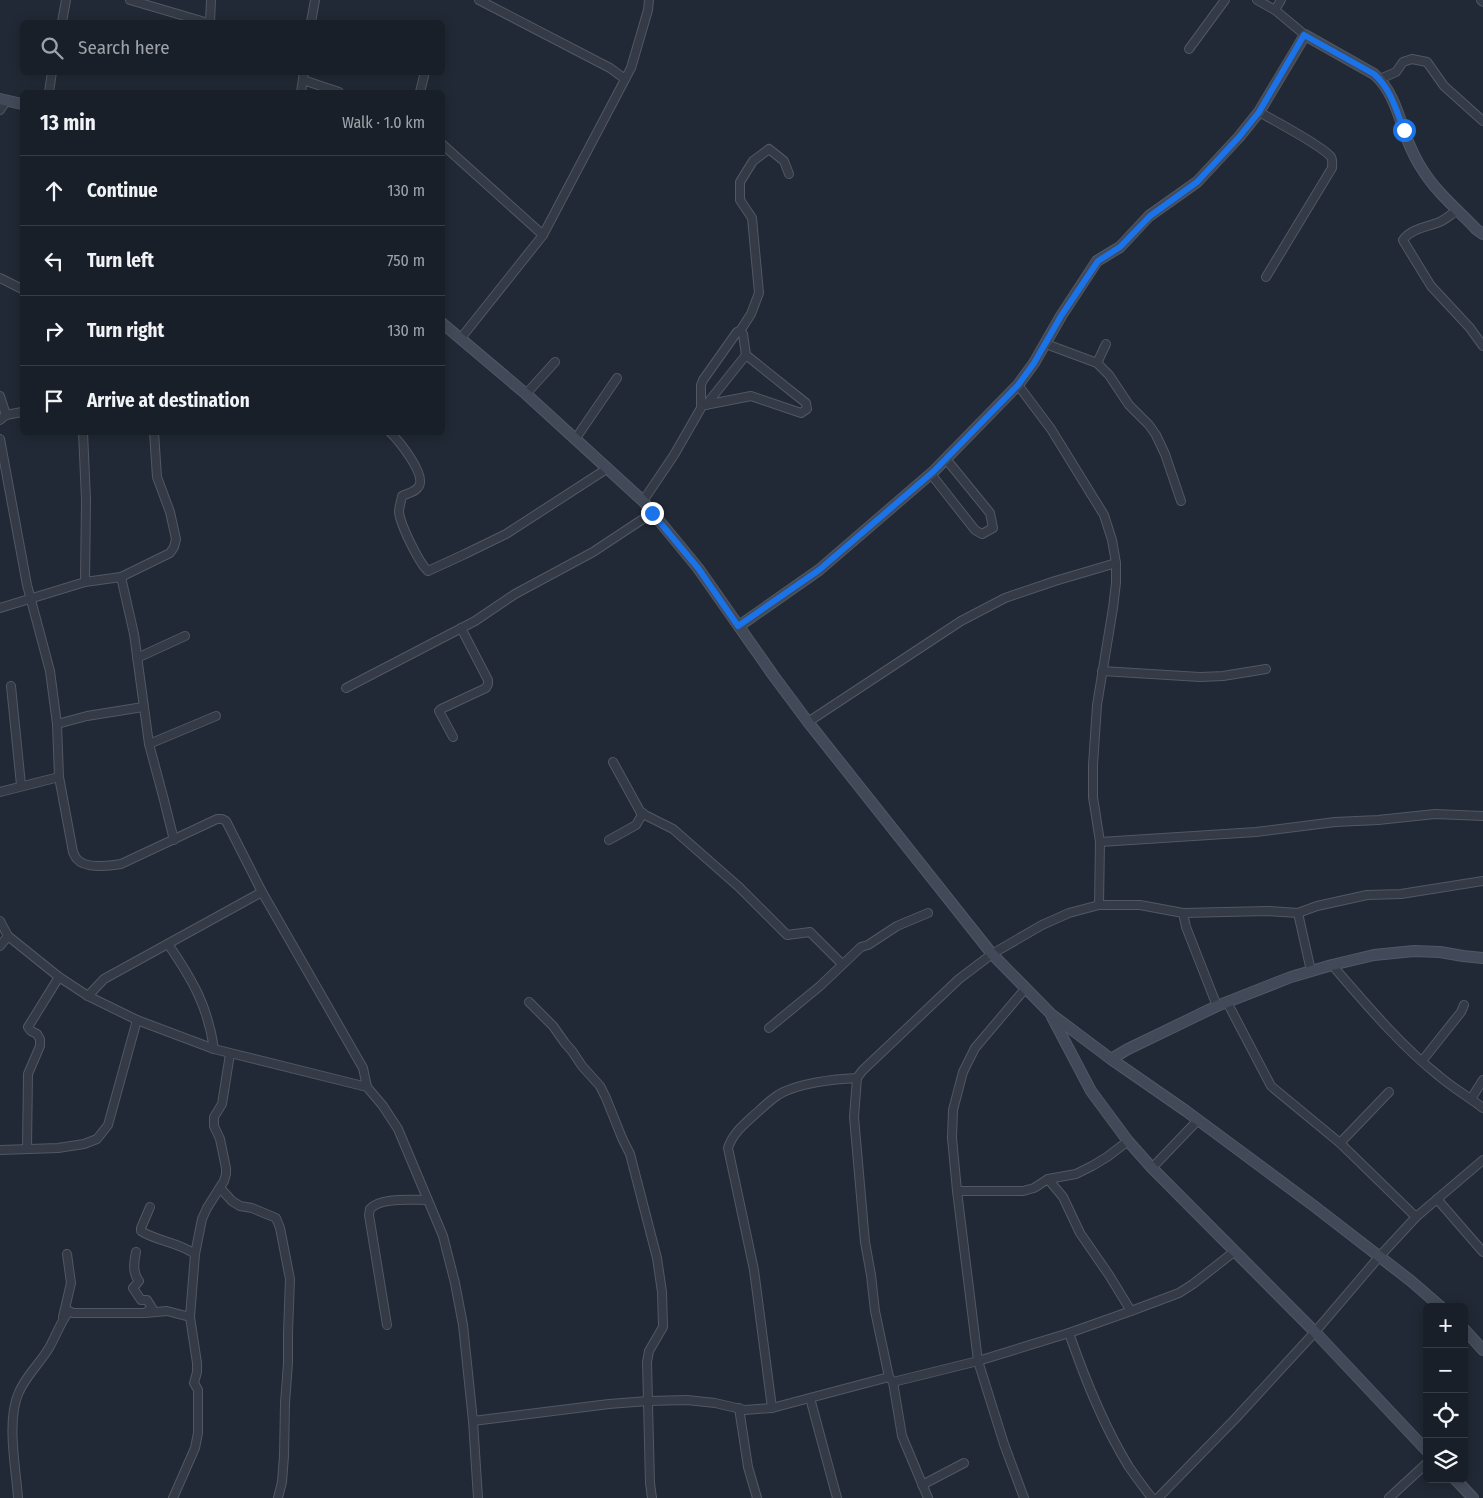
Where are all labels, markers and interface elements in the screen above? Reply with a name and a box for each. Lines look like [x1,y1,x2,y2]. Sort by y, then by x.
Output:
search box [20,20,445,75]
icon: search [38,34,66,62]
text: Search here [78,36,170,59]
text: 13 min [40,110,96,136]
text: Walk · 1.0 km [342,113,425,132]
route start [1393,119,1416,142]
icon: ahead [40,177,68,205]
text: Continue [87,179,158,202]
text: 130 m [387,181,425,200]
icon: left [40,247,68,275]
text: Turn left [87,249,154,272]
text: 750 m [387,251,425,270]
icon: right [40,317,68,345]
text: Turn right [87,319,164,342]
text: 130 m [387,321,425,340]
icon: arrive [40,387,68,415]
text: Arrive at destination [87,389,250,412]
route end [641,502,664,525]
map controls [1423,1303,1468,1483]
button: + [1423,1303,1468,1348]
button: − [1423,1348,1468,1393]
button: locate [1423,1393,1468,1438]
button: layers [1423,1438,1468,1483]

